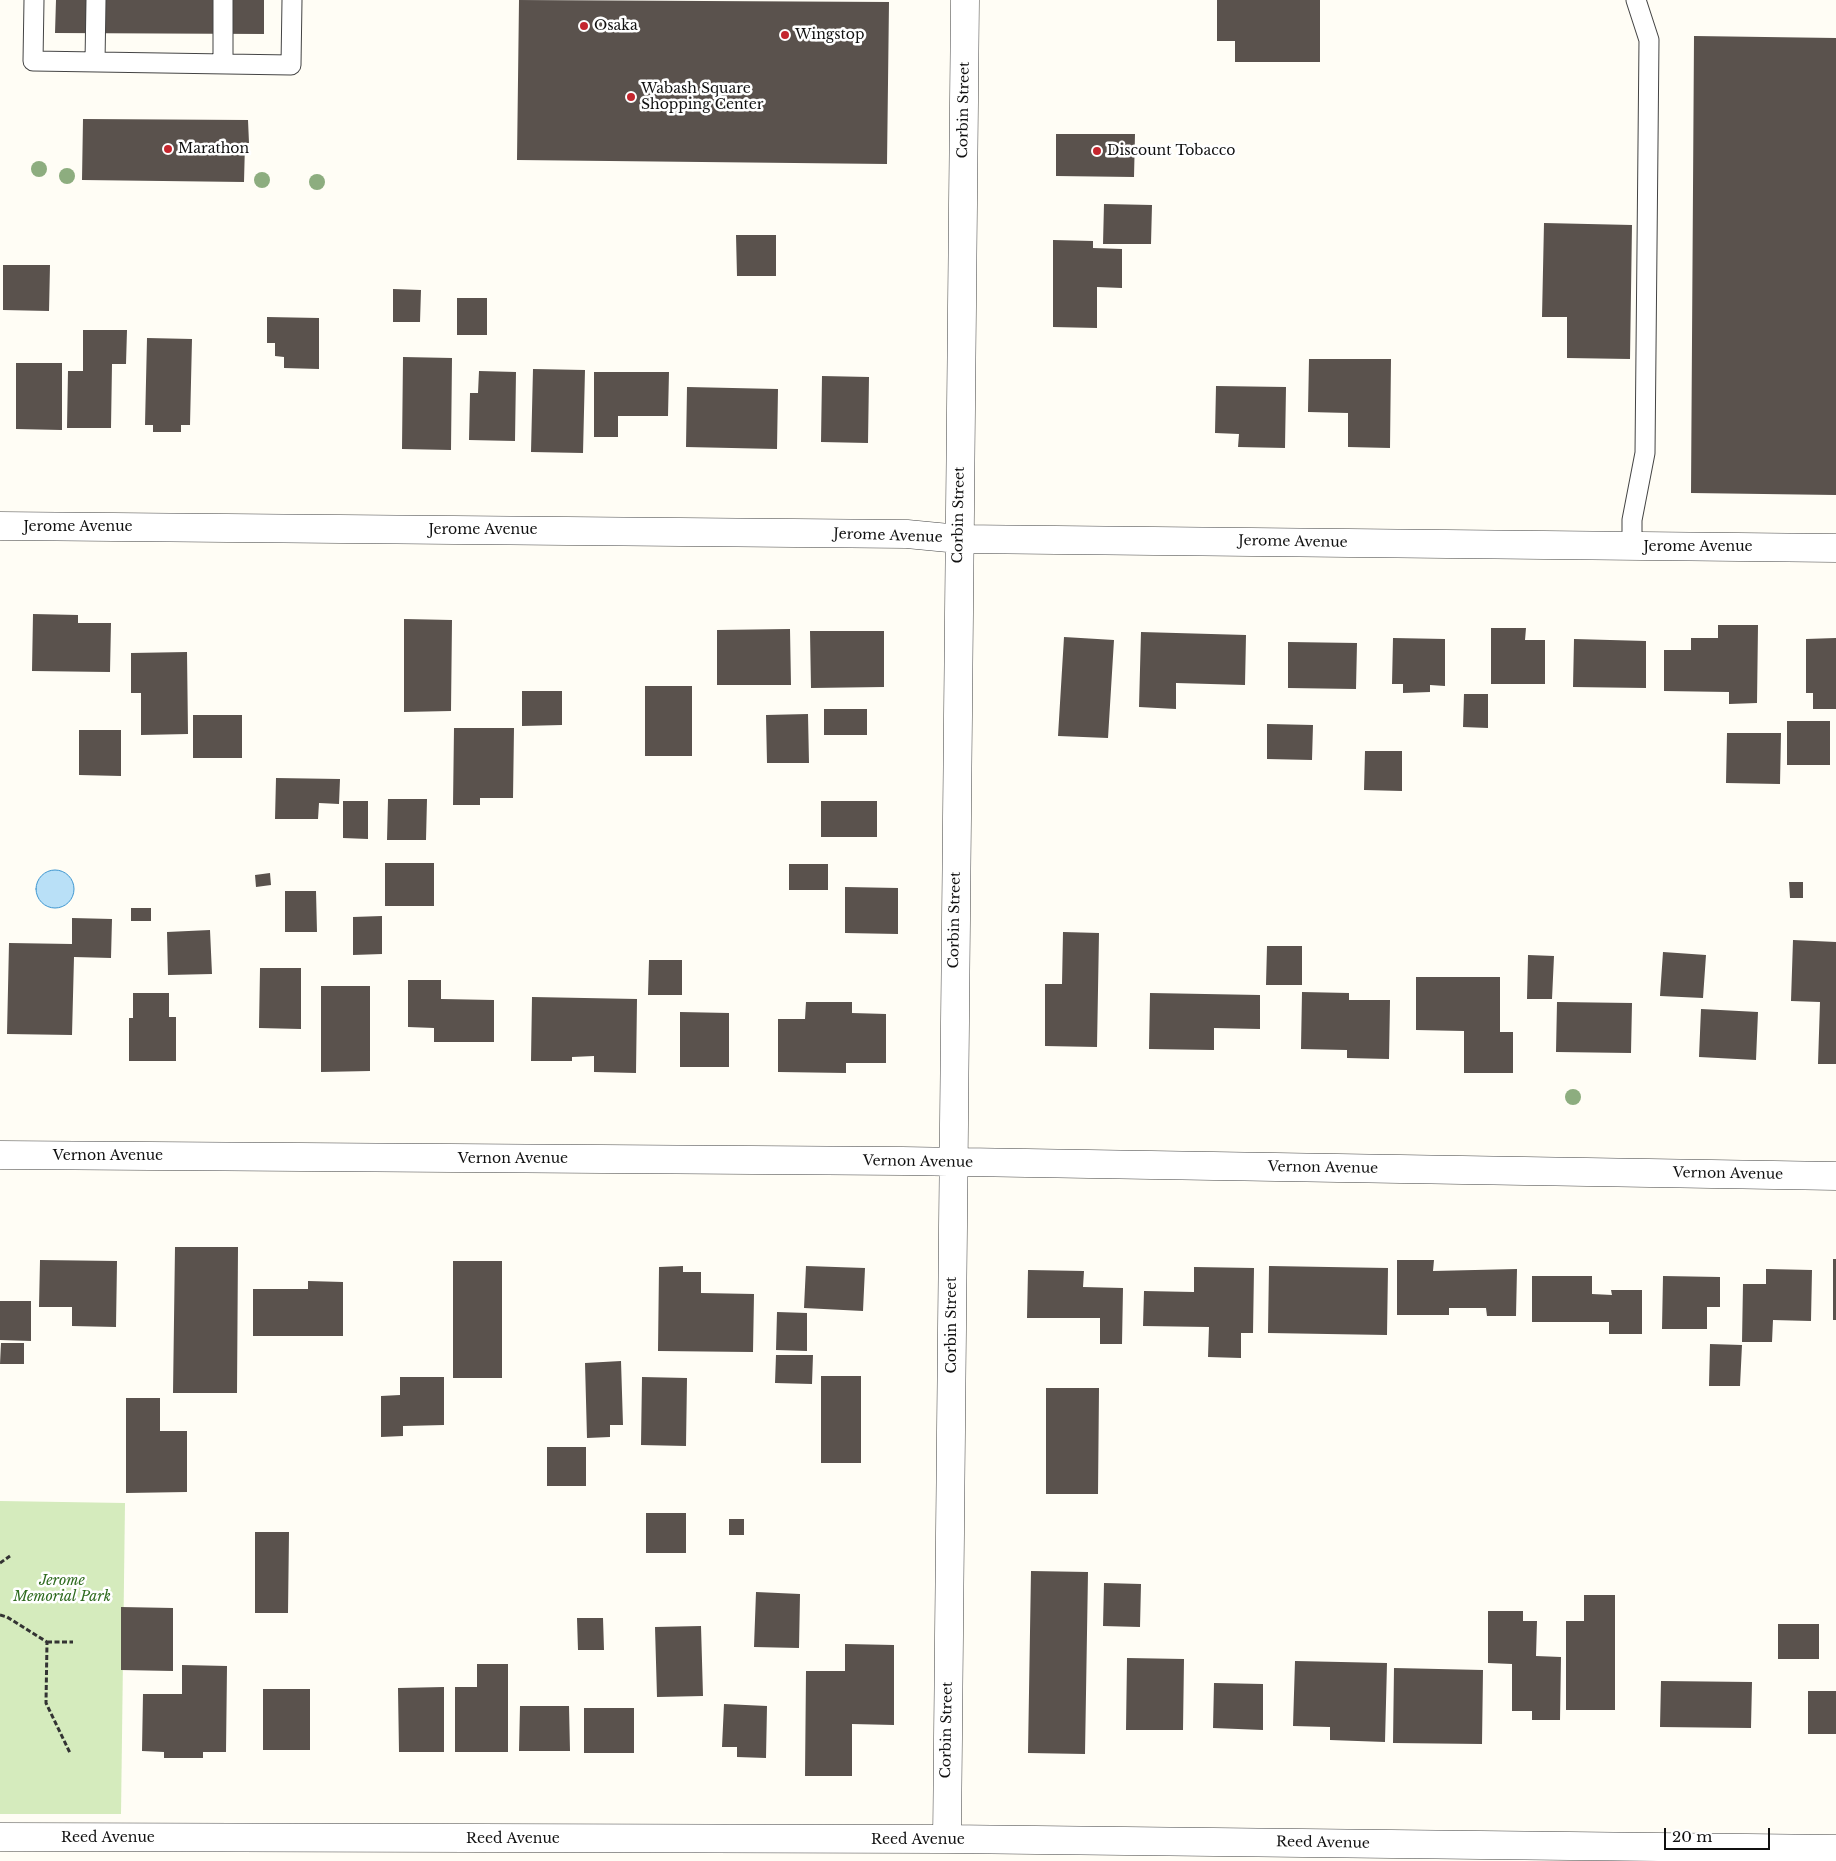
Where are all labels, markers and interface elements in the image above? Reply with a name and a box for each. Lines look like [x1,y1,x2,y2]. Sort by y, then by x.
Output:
place label: Osaka [594,18,638,34]
marker: Osaka [578,20,590,32]
place label: Wingstop [795,27,864,43]
marker: Wingstop [779,29,791,41]
street label: Corbin Street [955,61,973,159]
place label: Wabash Square Shopping Center [641,81,764,114]
marker: Wabash Square Shopping Center [625,91,637,103]
place label: Marathon [178,141,249,157]
marker: Marathon [162,143,174,155]
place label: Discount Tobacco [1107,143,1235,159]
marker: Discount Tobacco [1091,145,1103,157]
street label: Corbin Street [950,466,968,564]
street label: Jerome Avenue [23,519,133,535]
street label: Jerome Avenue [428,522,538,538]
street label: Jerome Avenue [833,526,943,546]
street label: Jerome Avenue [1238,533,1348,551]
street label: Jerome Avenue [1643,539,1753,555]
street label: Corbin Street [946,871,964,969]
street label: Vernon Avenue [53,1148,163,1164]
street label: Vernon Avenue [458,1151,568,1167]
street label: Vernon Avenue [863,1153,973,1171]
street label: Vernon Avenue [1268,1159,1378,1177]
street label: Vernon Avenue [1673,1165,1783,1183]
street label: Corbin Street [944,1277,960,1373]
park label: Jerome Memorial Park [13,1573,111,1605]
street label: Corbin Street [938,1681,956,1779]
scale bar [1666,1818,1772,1850]
text: 20 m [1672,1827,1712,1846]
street label: Reed Avenue [61,1830,155,1846]
street label: Reed Avenue [466,1831,560,1847]
street label: Reed Avenue [871,1832,965,1848]
street label: Reed Avenue [1276,1834,1370,1852]

